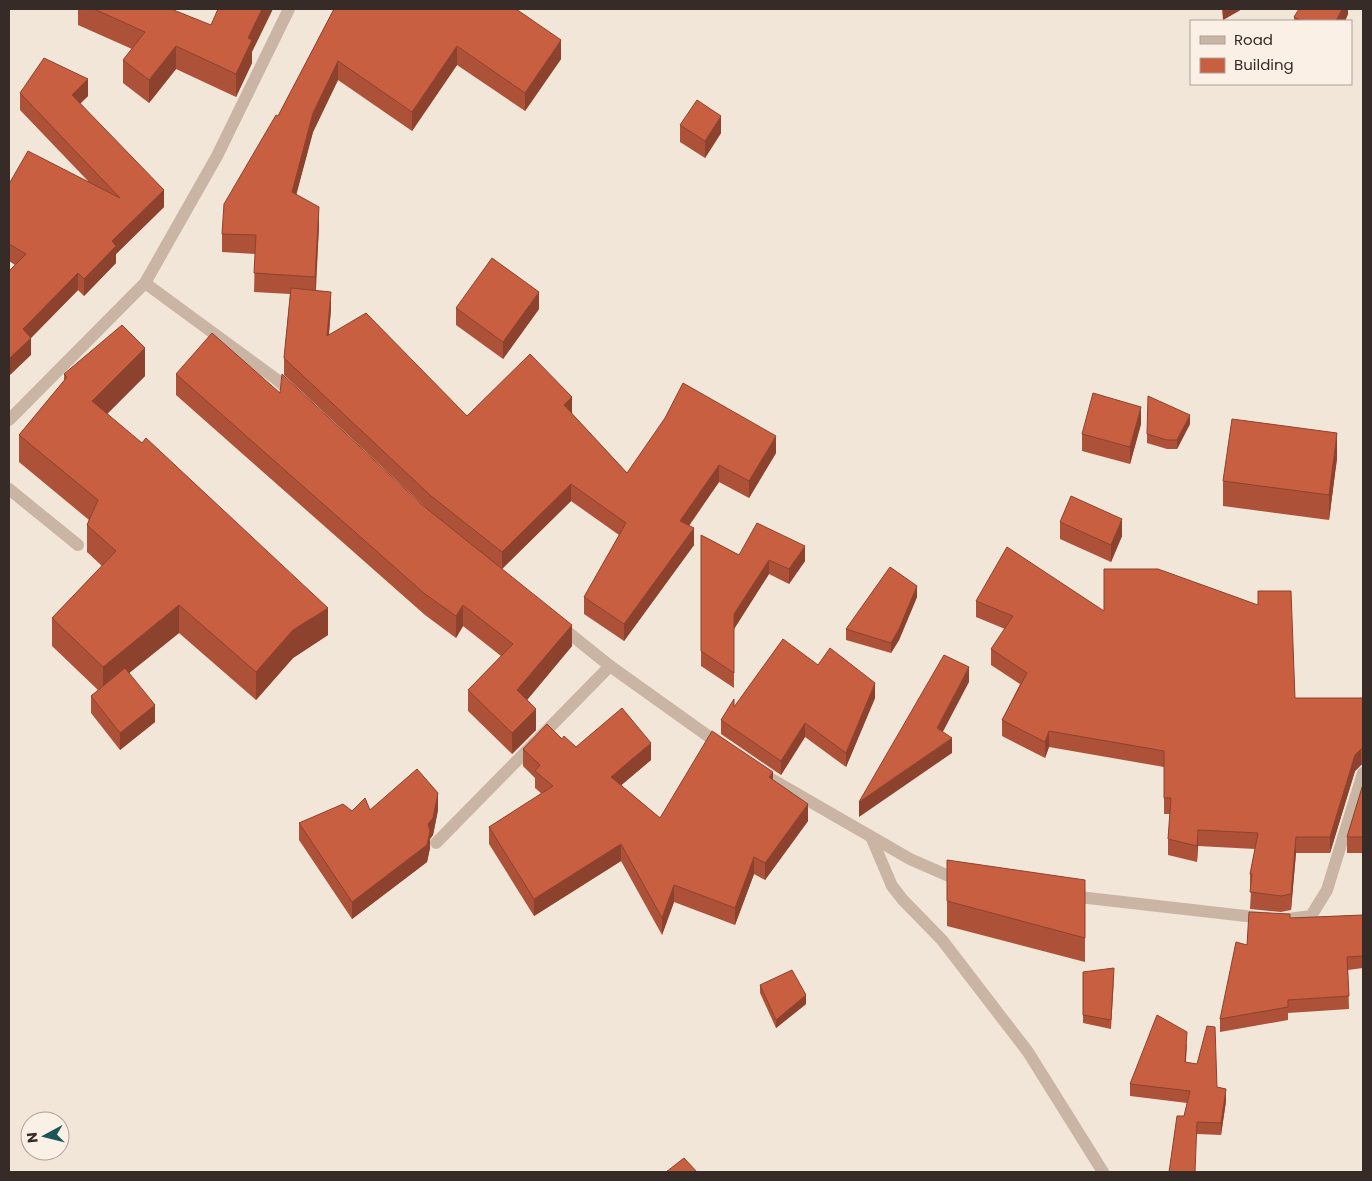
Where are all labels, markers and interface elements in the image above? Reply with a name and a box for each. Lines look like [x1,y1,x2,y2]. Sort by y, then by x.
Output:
legend [1190,20,1352,85]
text: Road [1234,29,1273,50]
text: Building [1234,54,1294,75]
north arrow [20,1111,70,1161]
text: N [22,1131,43,1144]

